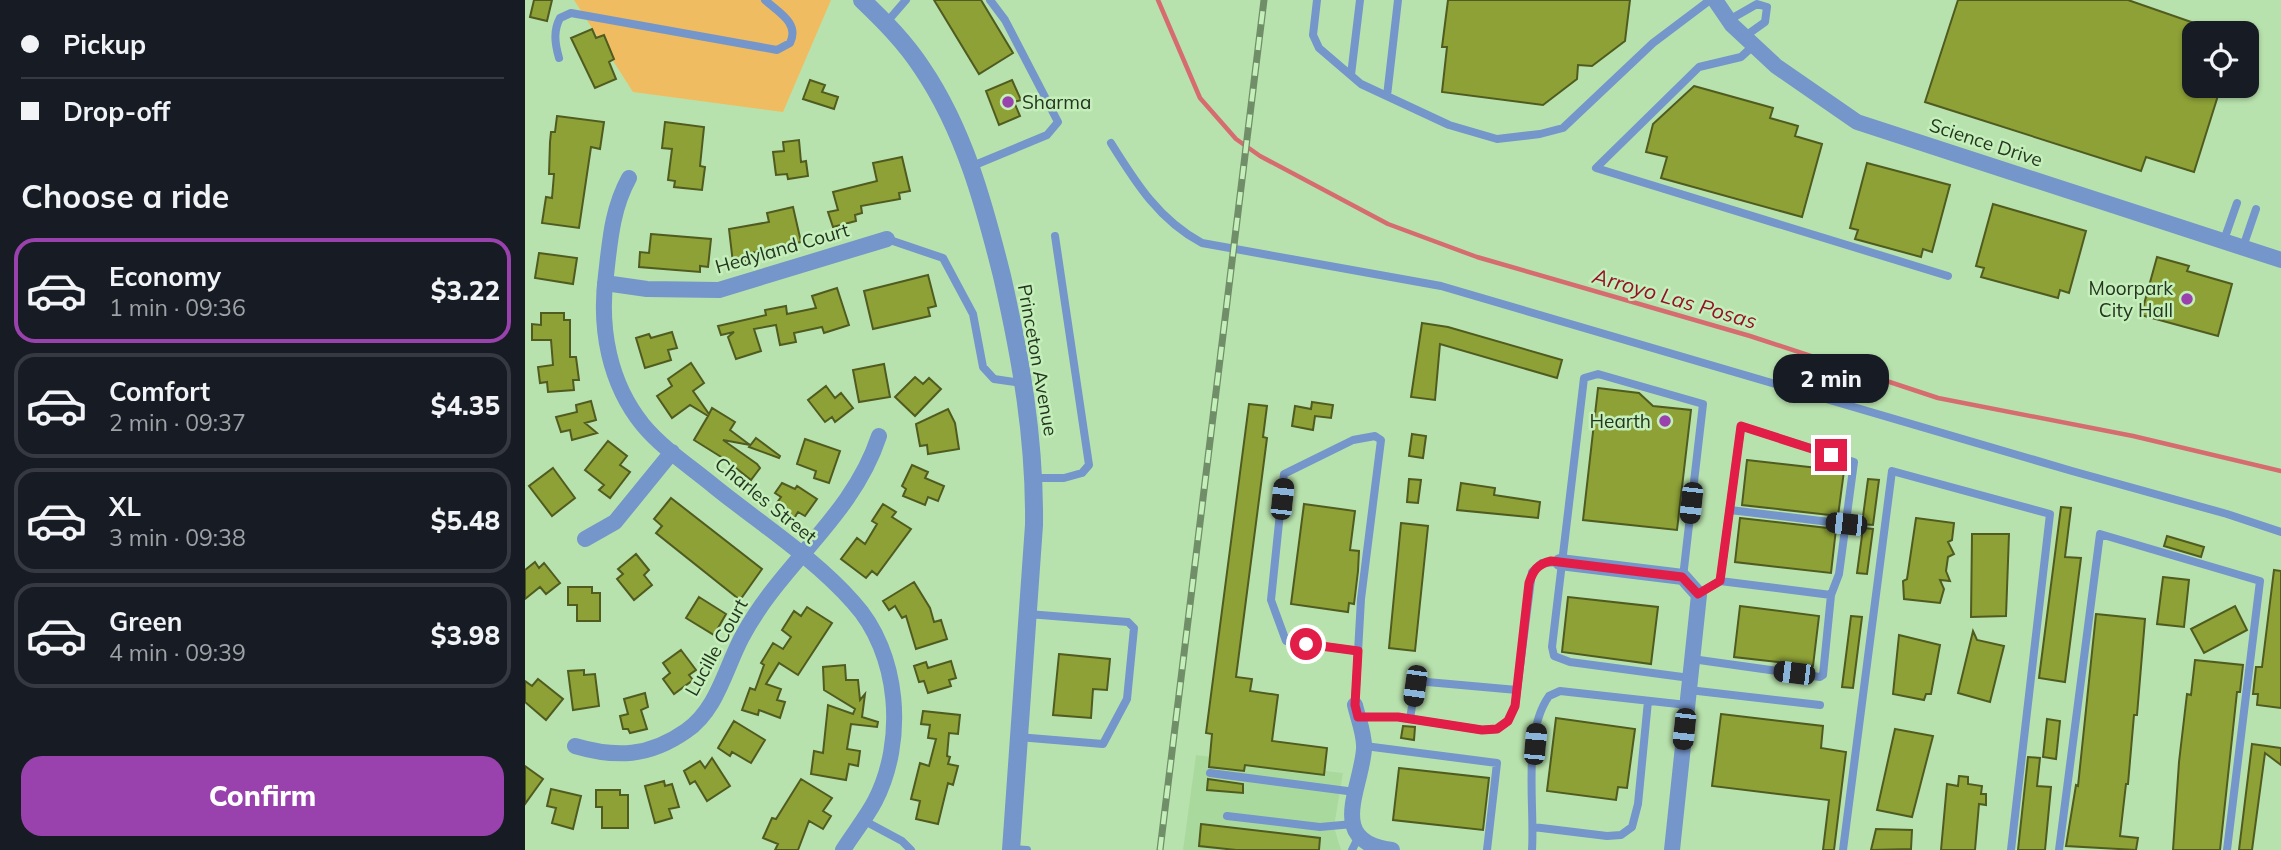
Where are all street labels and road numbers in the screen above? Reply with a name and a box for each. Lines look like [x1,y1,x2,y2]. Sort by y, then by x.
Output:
street label: Science Drive [1926,112,2046,172]
street label: Hedyland Court [712,217,852,279]
street label: Princeton Avenue [1013,282,1063,438]
street label: Charles Street [710,452,822,549]
street label: Lucille Court [679,594,753,700]

